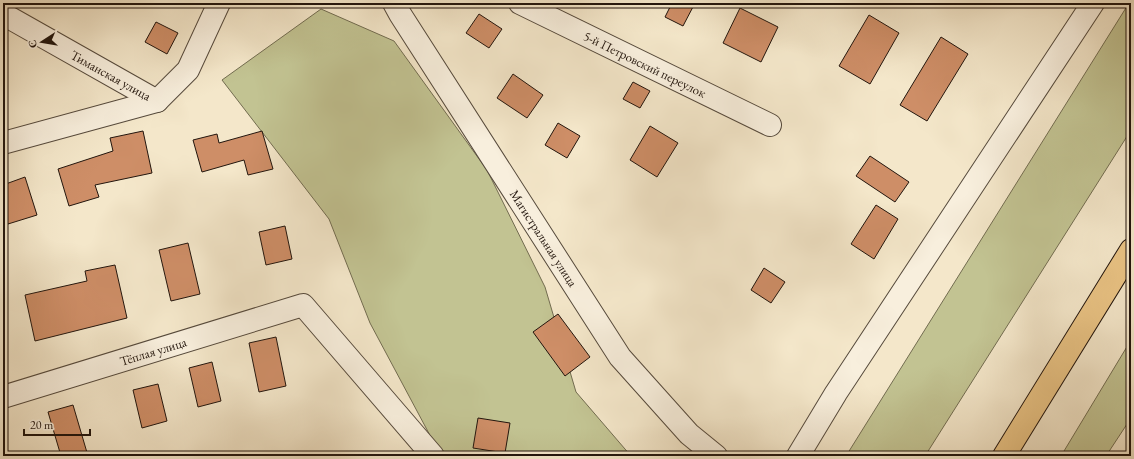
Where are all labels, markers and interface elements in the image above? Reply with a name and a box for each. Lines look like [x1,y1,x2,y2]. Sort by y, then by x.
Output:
north arrow [22,22,62,62]
street label: 5-й Петровский переулок [581,27,710,102]
text: С [25,39,40,49]
street label: Тиманская улица [68,46,155,105]
street label: Магистральная улица [506,186,582,291]
street label: Тёплая улица [118,333,189,370]
scale bar [24,411,90,437]
text: 20 m [30,417,54,433]

